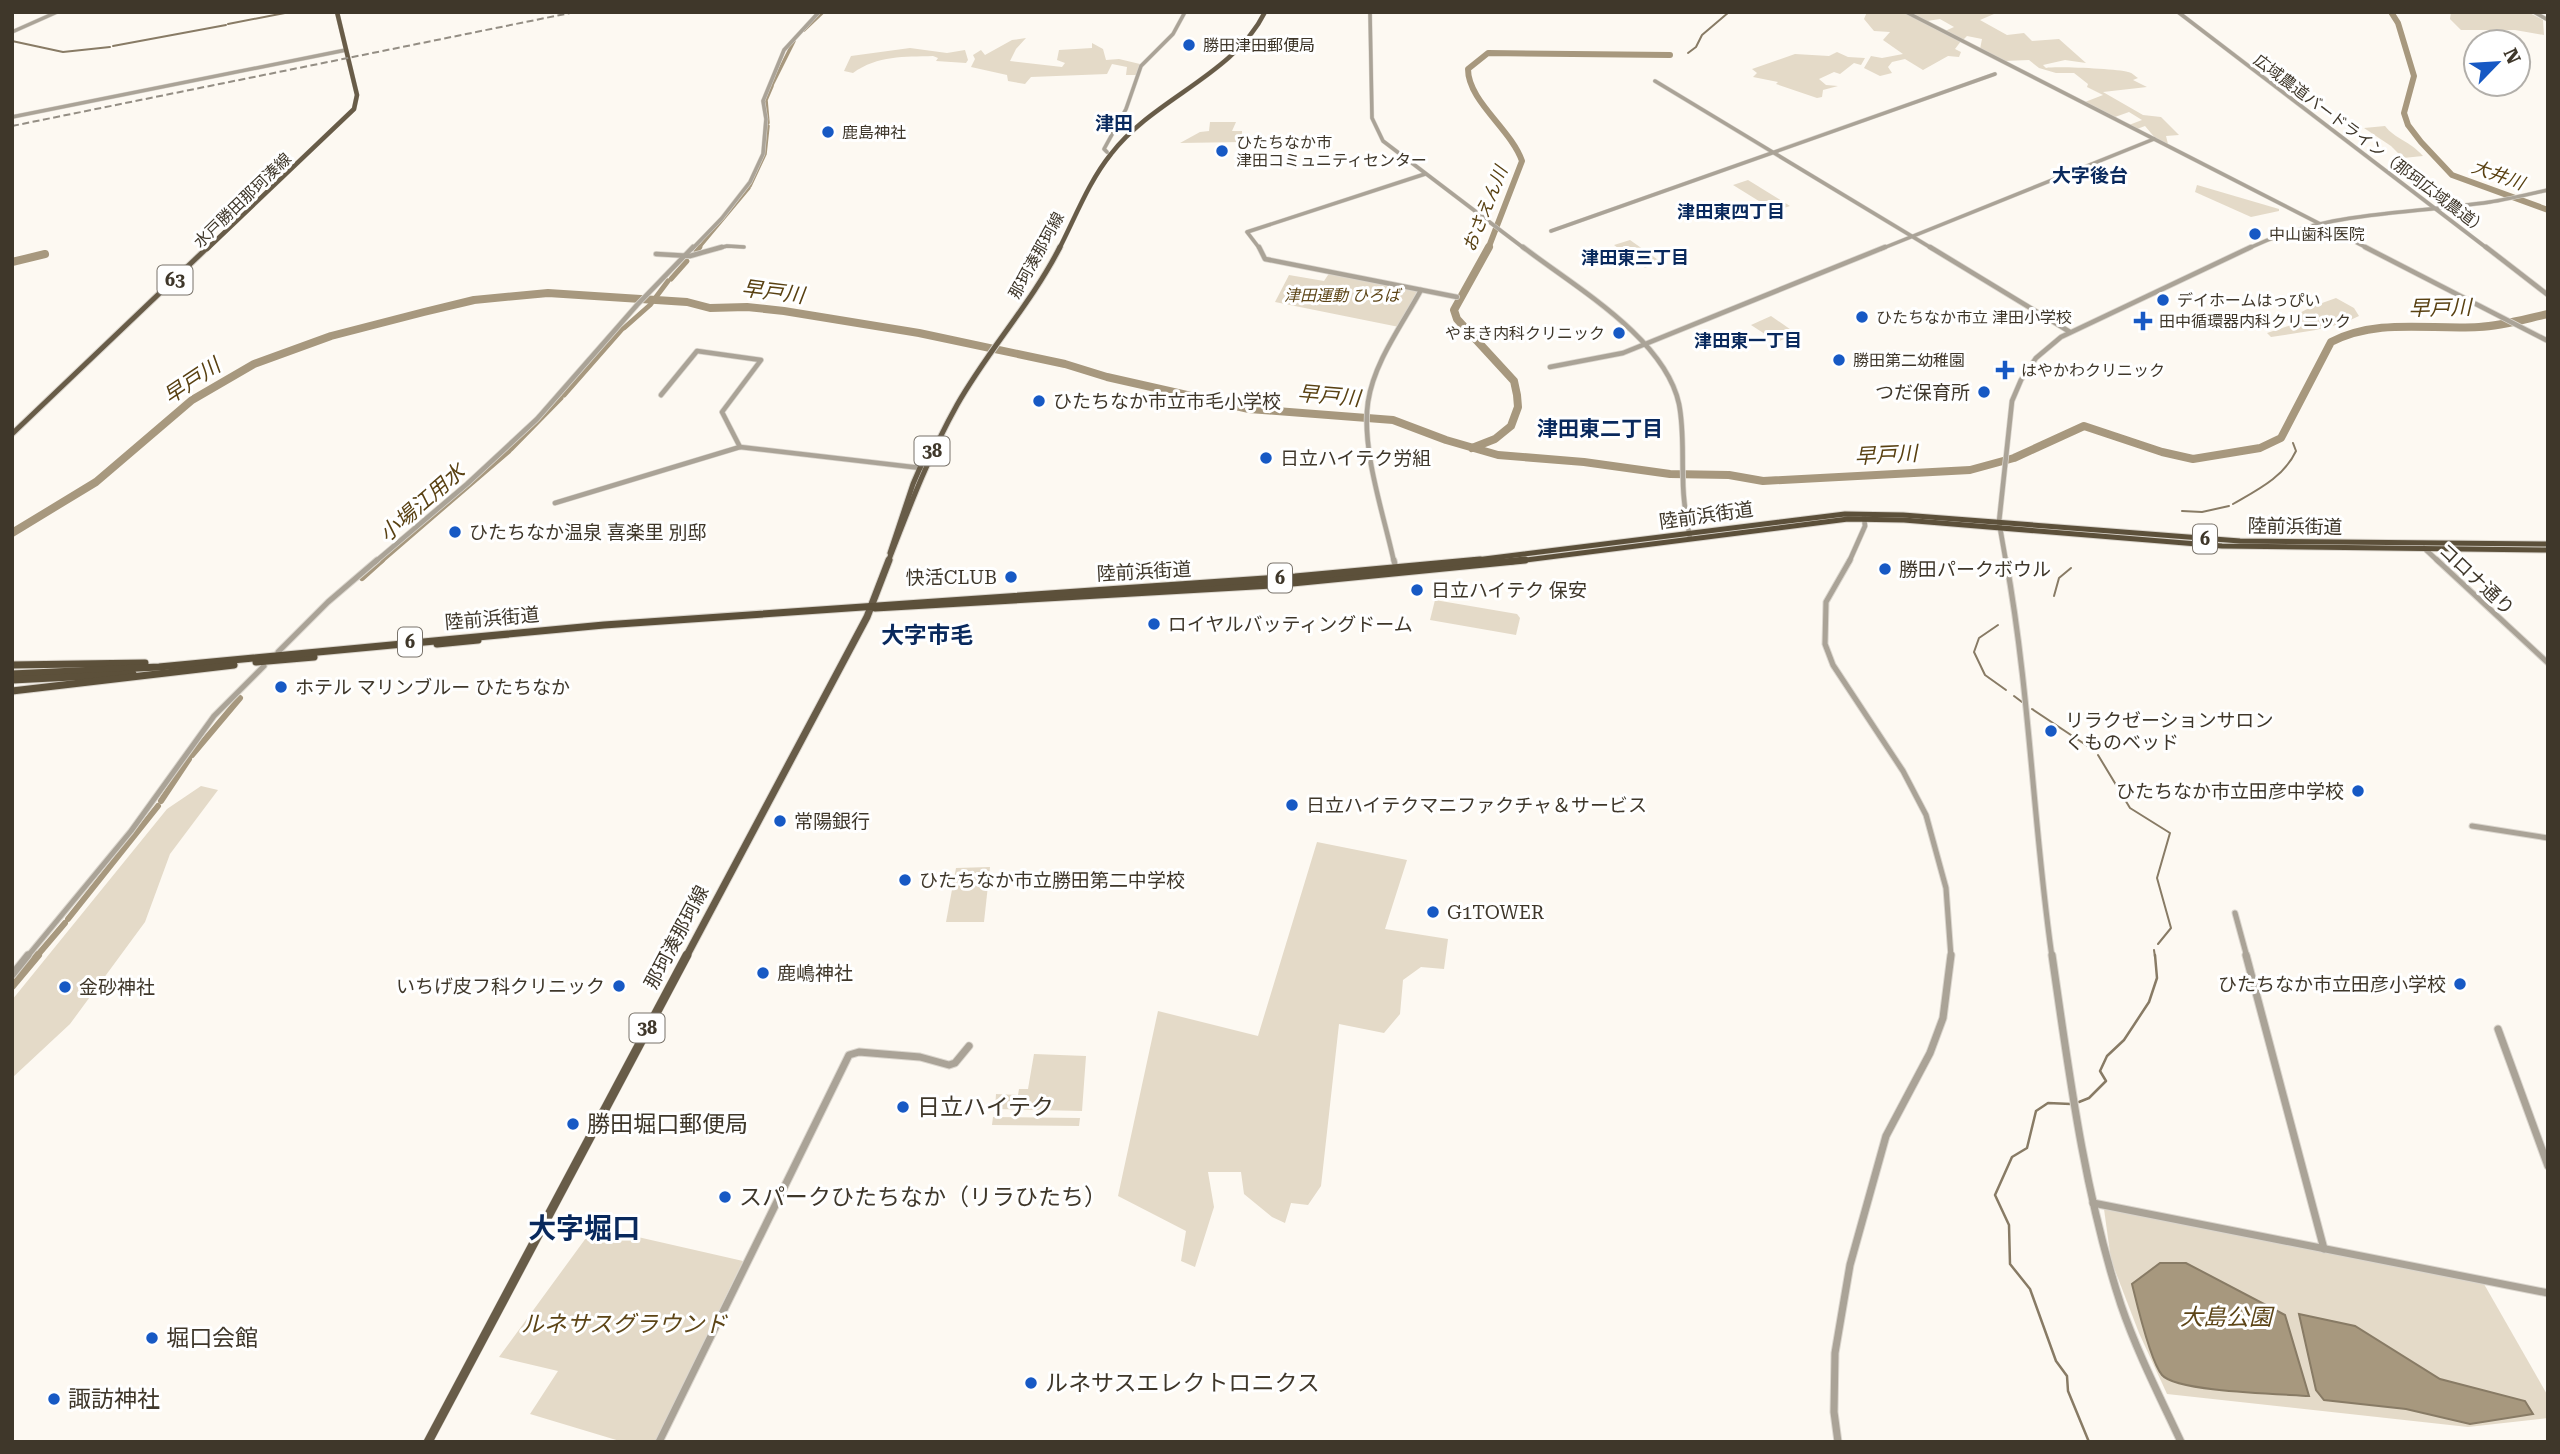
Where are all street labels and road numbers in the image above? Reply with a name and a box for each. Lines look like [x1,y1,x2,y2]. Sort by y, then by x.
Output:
street label: 広域農道バードライン（那珂広域農道） [2250,50,2491,239]
street label: 水戸勝田那珂湊線 [190,149,295,252]
street label: 那珂湊那珂線 [1005,209,1068,302]
road number: 63 [158,266,192,294]
road number: 38 [914,436,950,466]
street label: 陸前浜街道 [1657,497,1755,533]
street label: 陸前浜街道 [2247,514,2343,539]
road number: 6 [2193,524,2217,554]
street label: コロナ通り [2434,539,2519,620]
street label: 陸前浜街道 [1096,558,1192,585]
road number: 6 [1268,564,1292,592]
street label: 陸前浜街道 [444,603,540,634]
road number: 6 [398,628,422,656]
street label: 那珂湊那珂線 [640,882,713,993]
road number: 38 [630,1014,664,1042]

